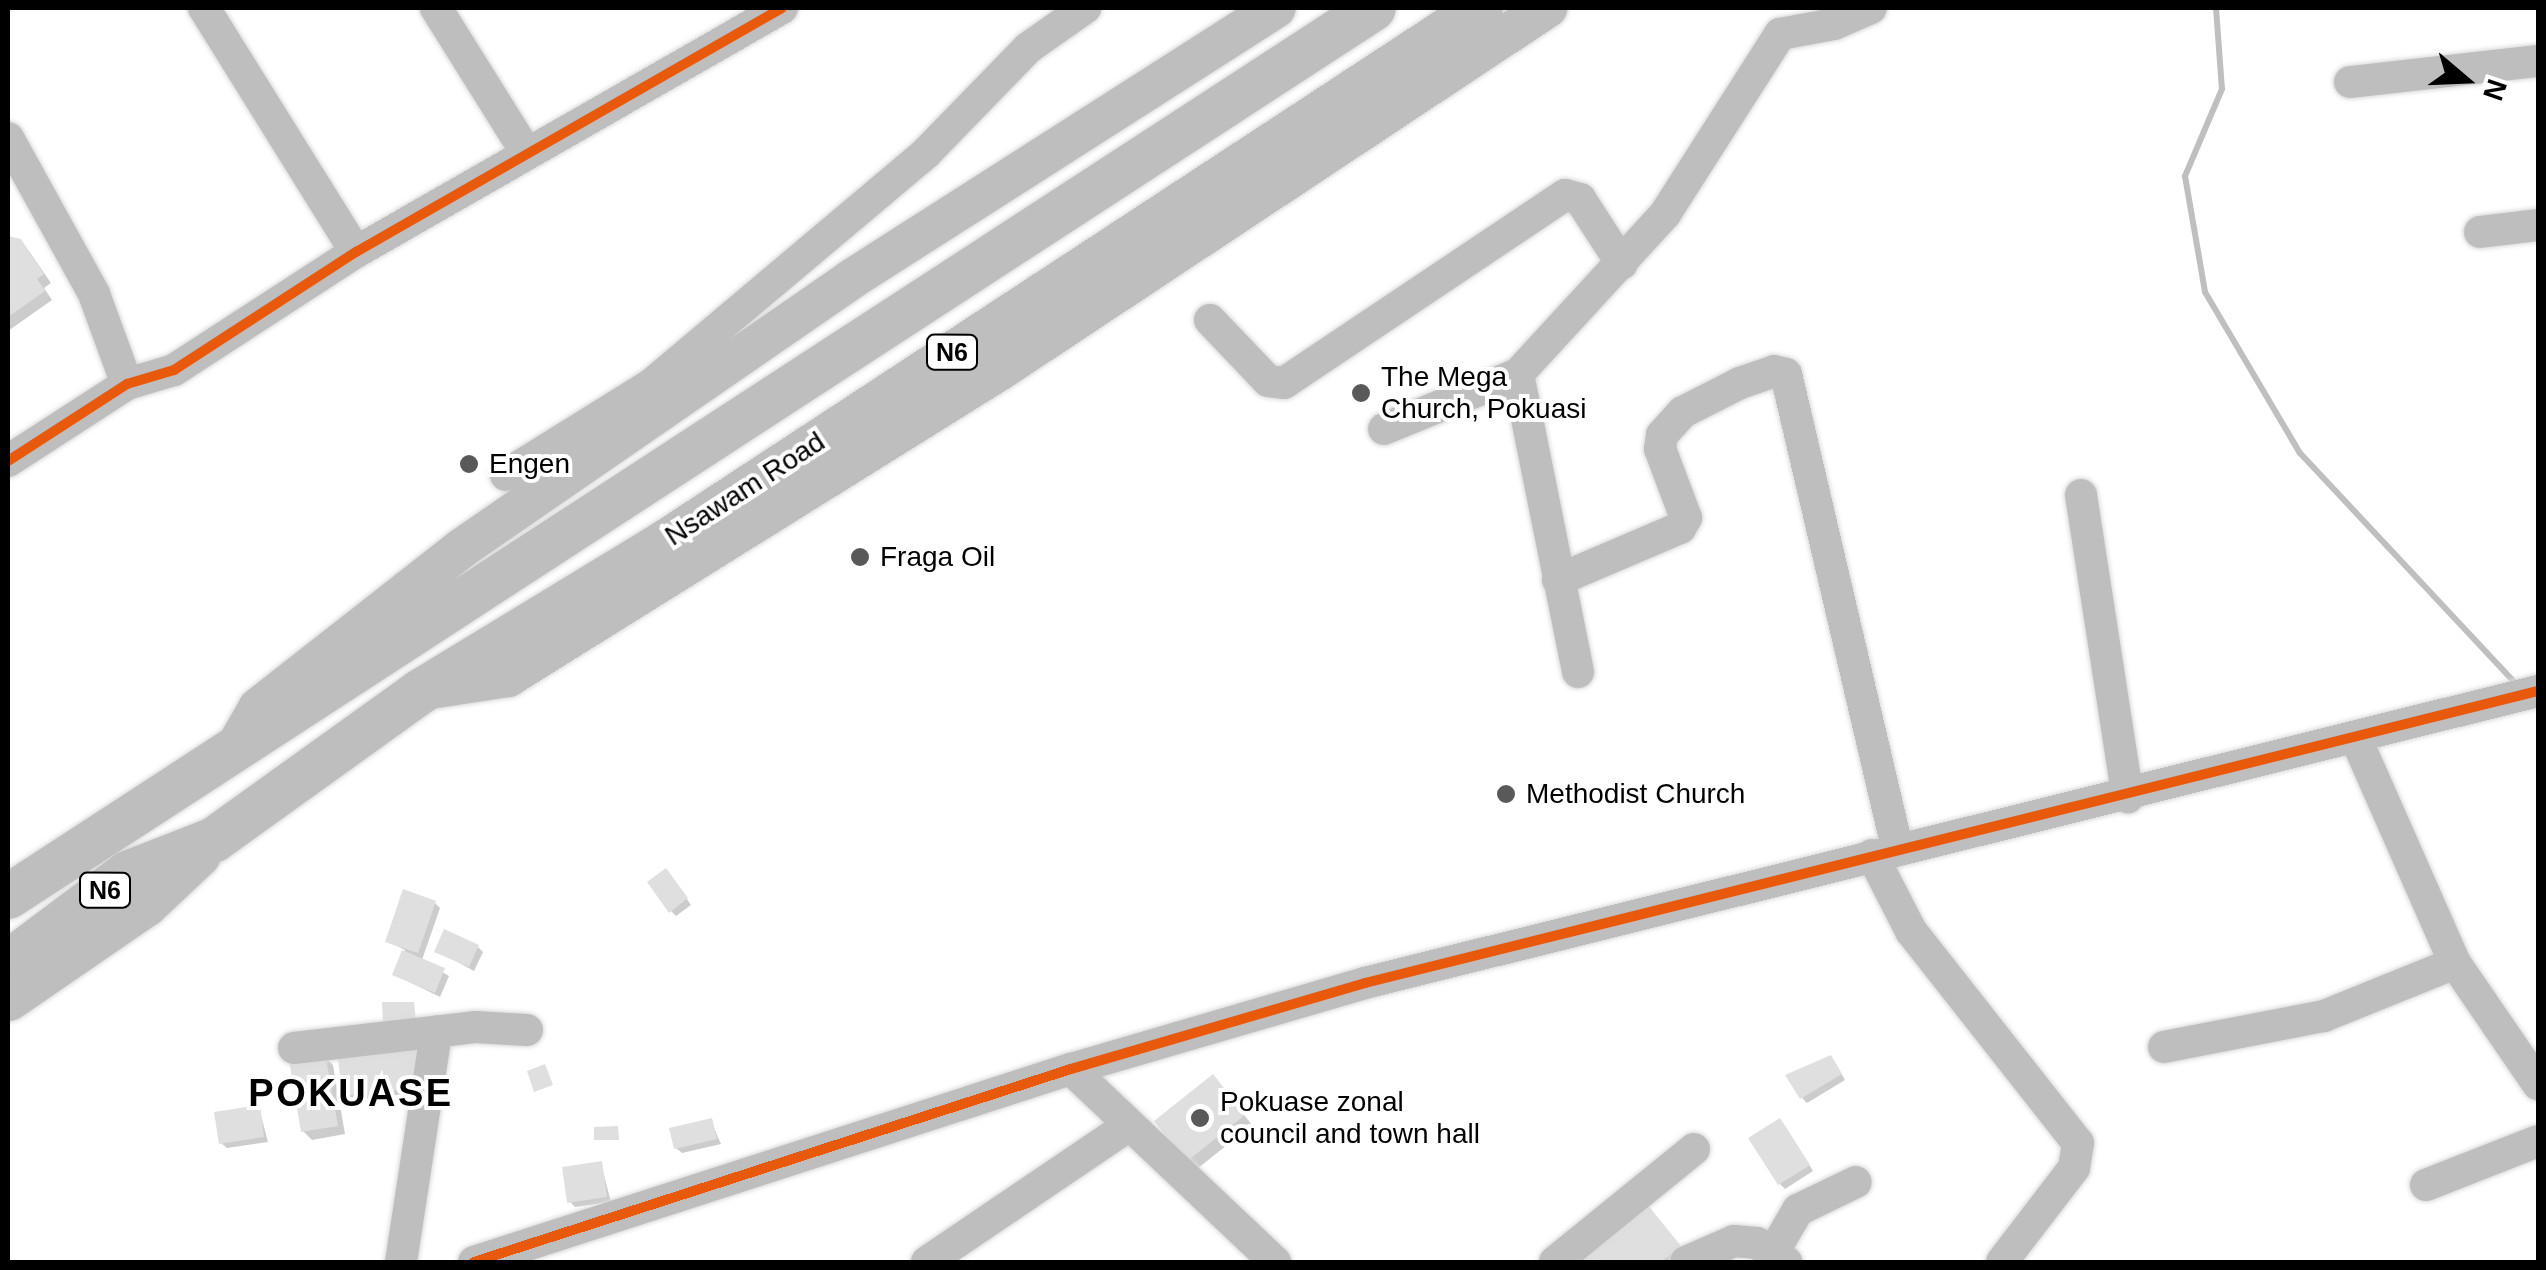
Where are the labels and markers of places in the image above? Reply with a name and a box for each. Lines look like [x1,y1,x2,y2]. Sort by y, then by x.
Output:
place label: The Mega Church, Pokuasi [1381,360,1586,426]
marker: The Mega Church, Pokuasi [1350,382,1372,404]
place label: Engen [489,447,570,481]
marker: Engen [458,453,480,475]
place label: Fraga Oil [880,540,995,574]
marker: Fraga Oil [849,546,871,568]
place label: Methodist Church [1526,777,1745,811]
marker: Methodist Church [1495,783,1517,805]
place label: Pokuase zonal council and town hall [1220,1085,1480,1151]
marker: Pokuase zonal council and town hall [1189,1107,1211,1129]

